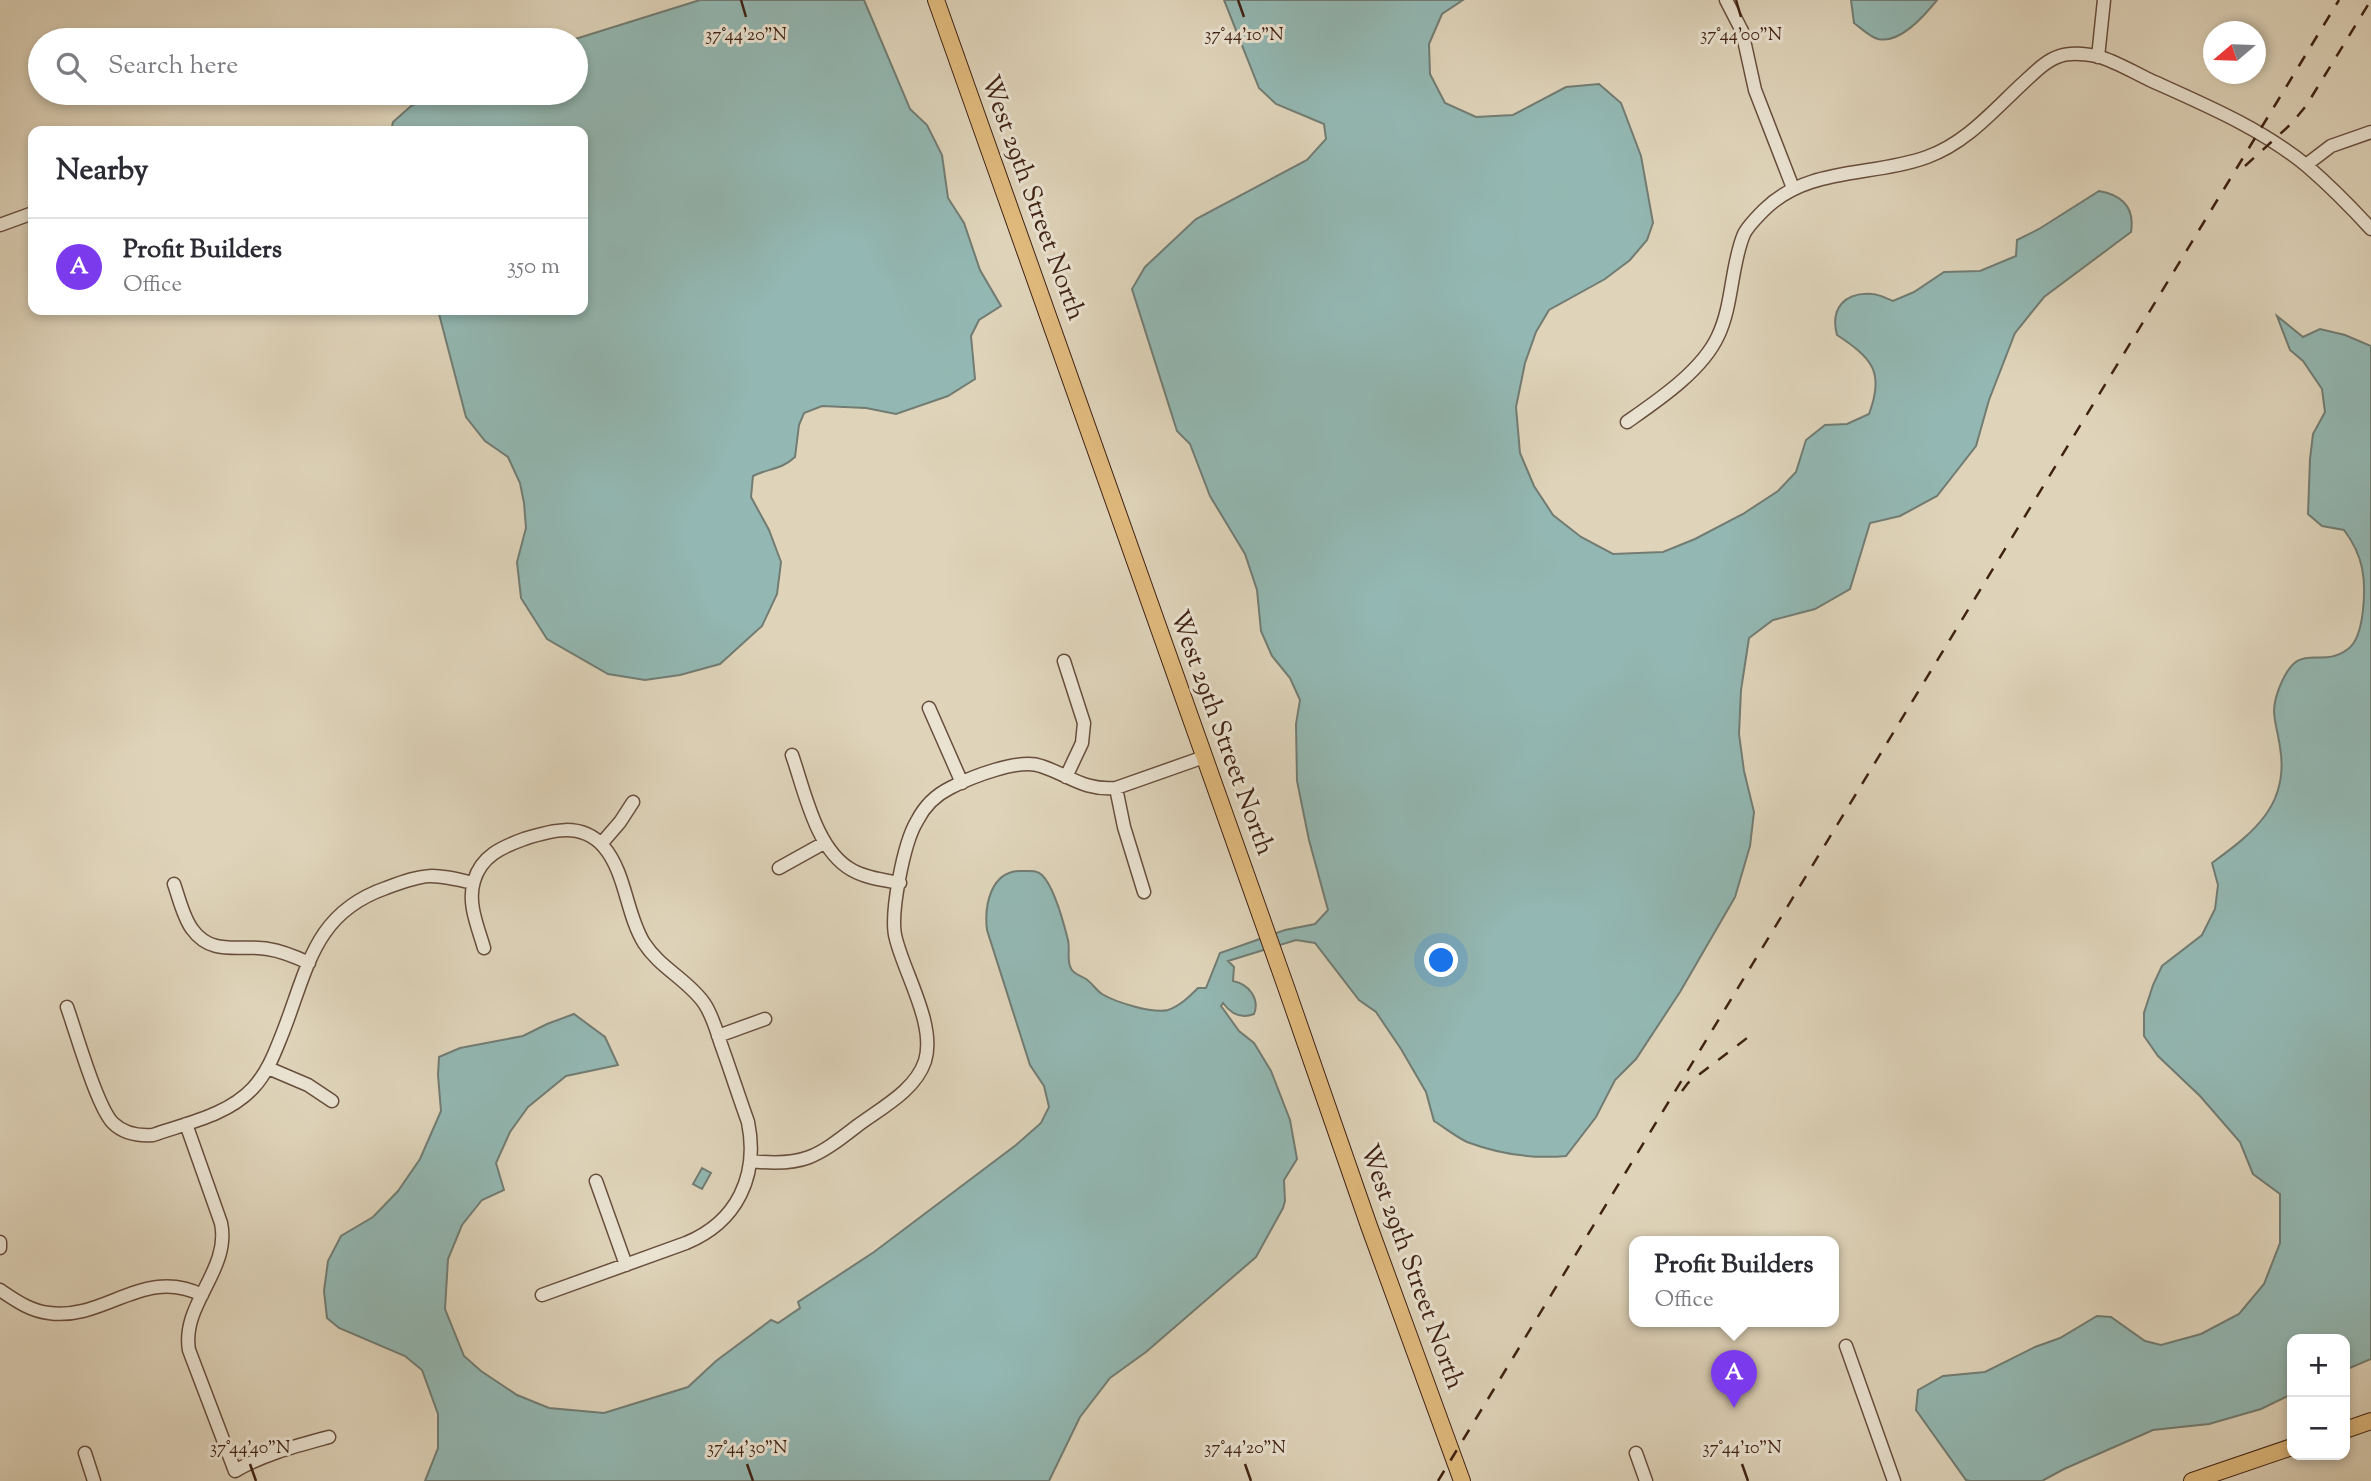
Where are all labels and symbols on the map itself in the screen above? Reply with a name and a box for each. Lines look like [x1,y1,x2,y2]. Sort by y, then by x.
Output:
north arrow [2203,21,2266,84]
text: 37°44'20"N [705,23,787,49]
text: 37°44'10"N [1204,23,1284,49]
text: 37°44'00"N [1700,23,1782,49]
street label: West 29th Street North [970,70,1094,326]
street label: West 29th Street North [1159,605,1283,861]
your location [1424,943,1458,977]
street label: West 29th Street North [1349,1139,1473,1395]
pin: A [1711,1350,1757,1408]
text: 37°44'40"N [210,1436,290,1462]
text: 37°44'30"N [707,1436,787,1462]
text: 37°44'20"N [1204,1436,1286,1462]
text: 37°44'10"N [1702,1436,1782,1462]

